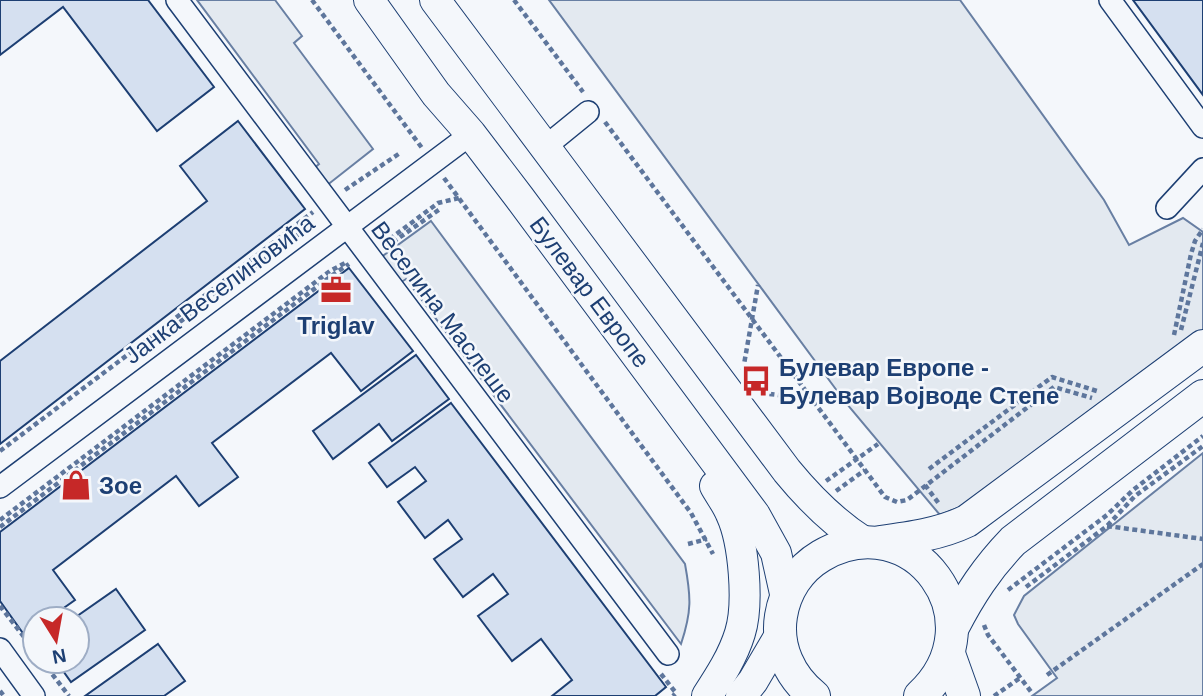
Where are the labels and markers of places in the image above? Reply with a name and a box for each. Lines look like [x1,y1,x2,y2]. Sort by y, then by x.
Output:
office icon: Triglav [319,273,353,307]
place label: Triglav [297,312,375,339]
place label: Булевар Европе - Булевар Војводе Степе [779,354,1059,409]
bus stop icon: Булевар Европе - Булевар Војводе Степе [739,364,773,398]
shop icon: Зое [59,468,93,502]
place label: Зое [99,472,142,499]

